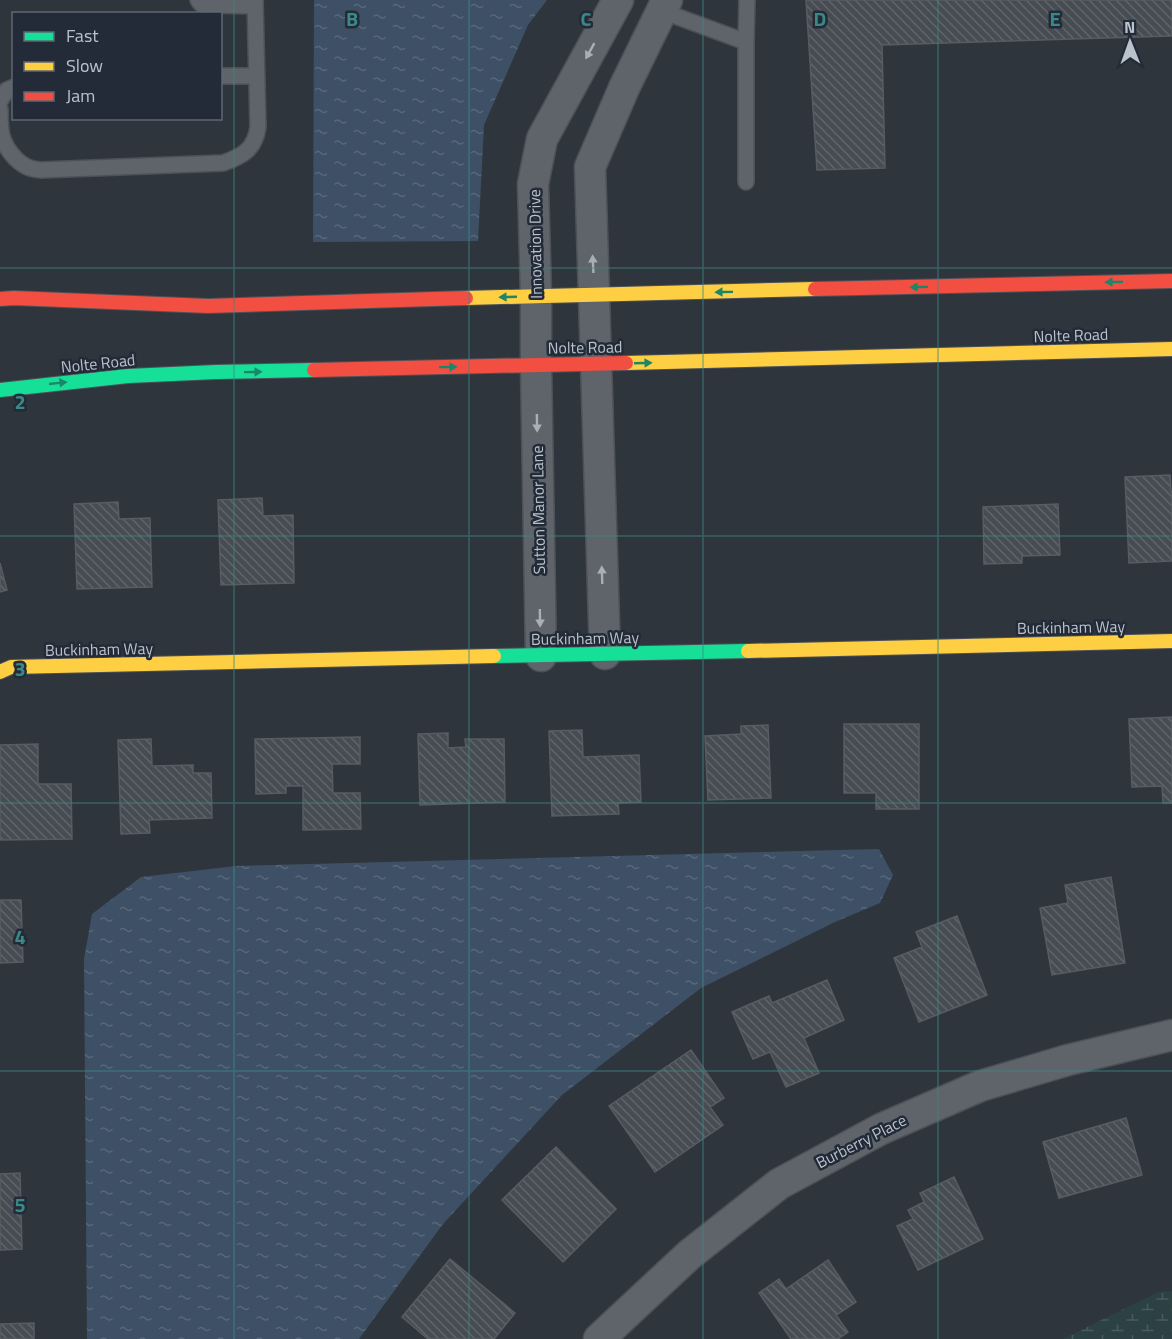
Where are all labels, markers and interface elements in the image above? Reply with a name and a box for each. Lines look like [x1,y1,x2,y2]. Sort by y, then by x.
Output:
text: B [346,3,358,34]
text: C [581,3,592,34]
text: D [814,3,826,34]
text: E [1049,3,1061,34]
legend [12,12,222,120]
north arrow [1100,12,1160,72]
text: N [1124,15,1135,39]
text: Fast [66,22,99,49]
one-way arrow [585,43,595,60]
text: Slow [66,52,103,79]
text: Jam [66,82,95,109]
street label: Innovation Drive [522,189,548,299]
one-way arrow [588,254,598,273]
one-way arrow [1104,278,1123,287]
one-way arrow [909,282,928,292]
one-way arrow [714,287,733,297]
one-way arrow [498,292,517,302]
street label: Nolte Road [1033,322,1109,348]
street label: Nolte Road [547,334,623,360]
street label: Nolte Road [60,347,136,379]
one-way arrow [633,358,652,368]
one-way arrow [438,362,457,372]
one-way arrow [243,367,262,376]
one-way arrow [49,379,68,388]
text: 2 [14,386,26,417]
one-way arrow [532,414,542,433]
street label: Sutton Manor Lane [525,445,551,575]
one-way arrow [597,565,607,584]
one-way arrow [535,609,545,628]
street label: Buckinham Way [1017,614,1126,640]
street label: Buckinham Way [531,625,640,651]
street label: Buckinham Way [45,636,154,662]
text: 3 [14,653,26,684]
text: 4 [14,921,26,952]
street label: Burberry Place [812,1108,910,1174]
text: 5 [14,1189,26,1220]

